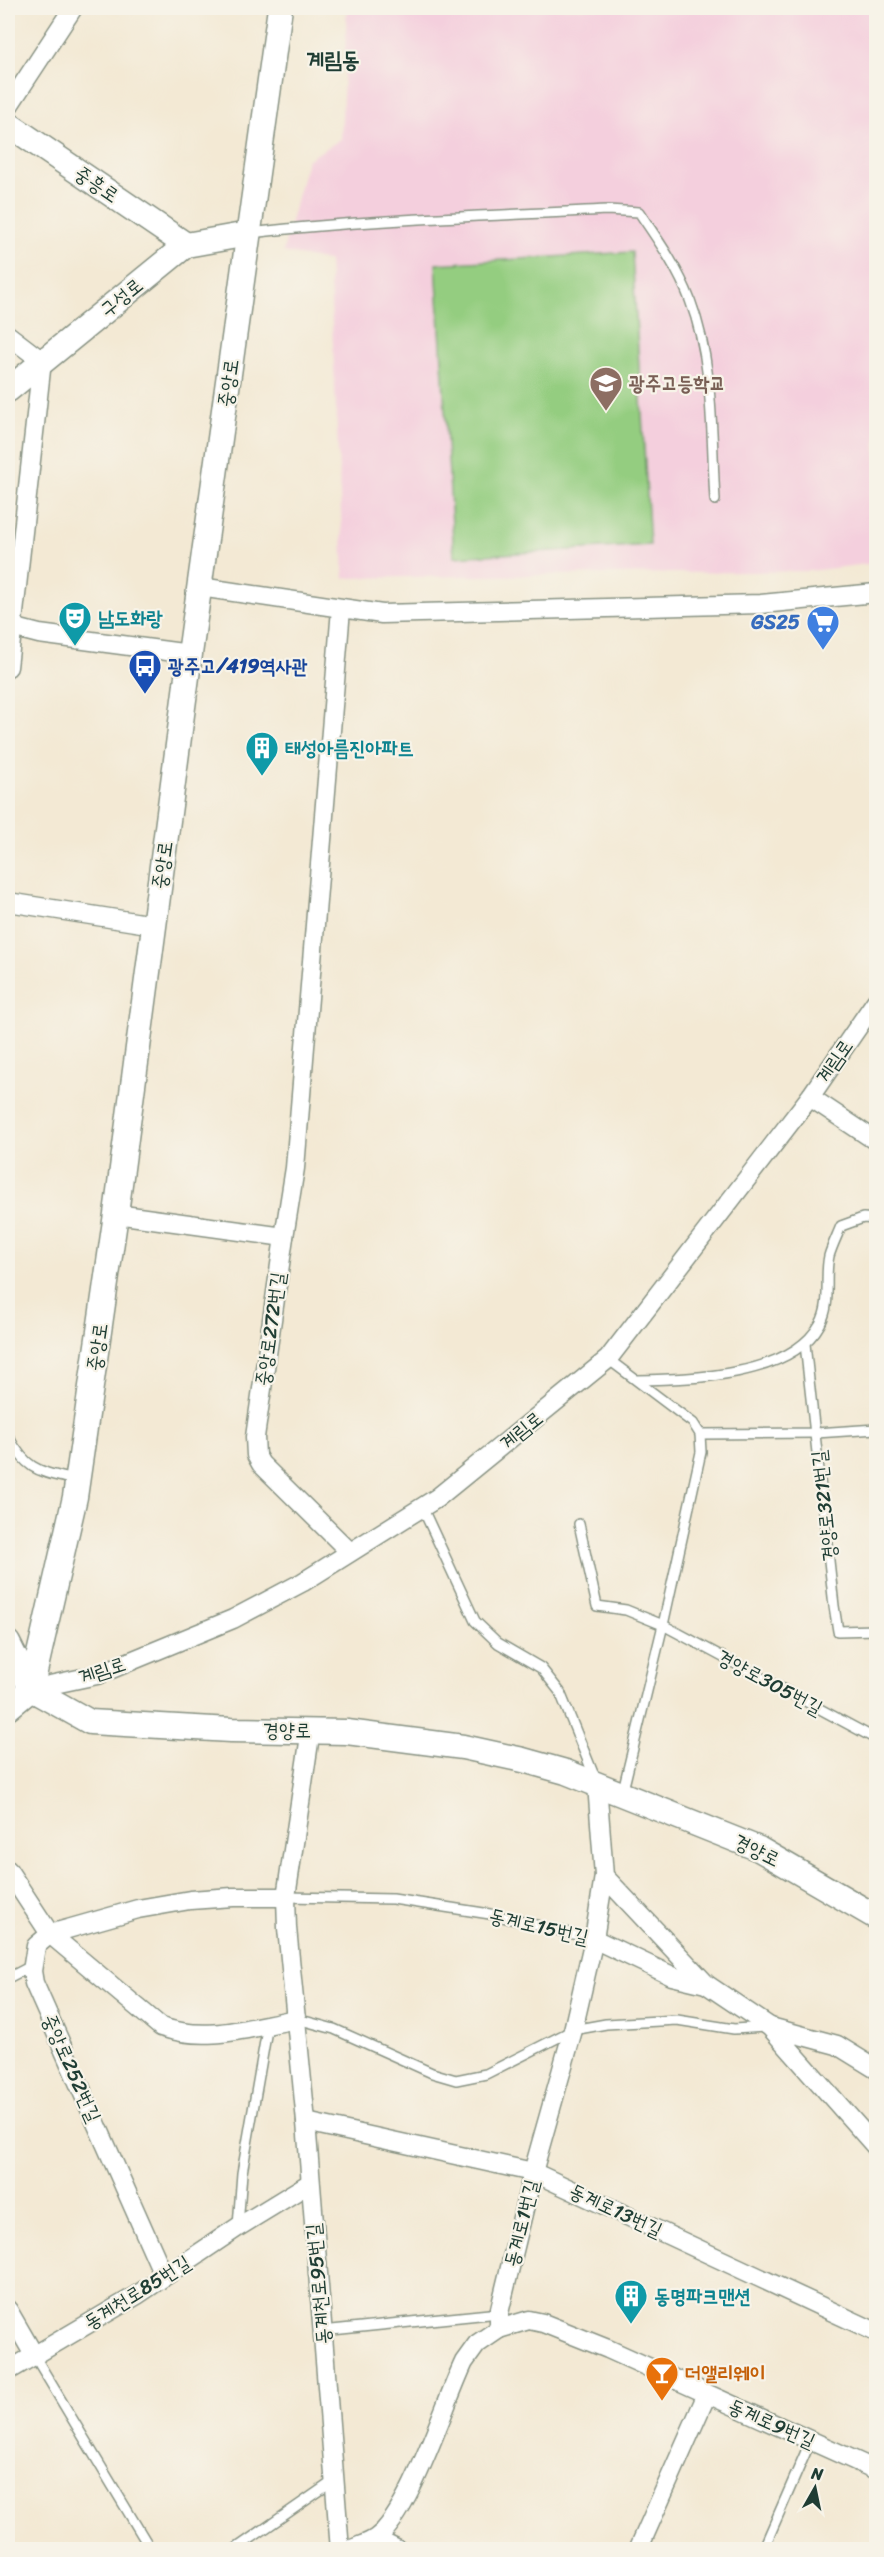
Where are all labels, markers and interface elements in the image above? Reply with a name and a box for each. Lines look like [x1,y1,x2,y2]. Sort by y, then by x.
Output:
district label: 계림동 [306,40,360,79]
street label: 중흥로 [67,156,127,212]
street label: 구성로 [92,269,151,326]
street label: 중앙로 [208,357,249,409]
school or university icon: 광주고등학교 [588,365,624,412]
place label: 광주고등학교 [629,366,726,401]
theatre icon: 남도화랑 [57,600,93,647]
place label: 남도화랑 [98,601,163,636]
supermarket icon: GS25 [805,604,841,651]
place label: GS25 [750,605,800,640]
bus stop icon: 광주고/419역사관 [127,648,163,695]
place label: 광주고/419역사관 [168,649,308,684]
building icon: 태성아름진아파트 [244,730,280,777]
place label: 태성아름진아파트 [285,731,414,766]
street label: 중앙로 [142,839,183,891]
street label: 계림로 [806,1031,863,1091]
street label: 중앙로272번길 [245,1270,296,1388]
street label: 중앙로 [77,1321,118,1373]
street label: 계림로 [492,1402,551,1459]
street label: 경양로321번길 [801,1449,848,1563]
street label: 경양로305번길 [710,1640,829,1725]
street label: 계림로 [74,1646,131,1695]
street label: 경양로 [263,1713,311,1748]
street label: 경양로 [727,1824,786,1877]
street label: 동계로15번길 [486,1898,592,1955]
street label: 중앙로252번길 [32,2008,111,2128]
street label: 동계로13번길 [563,2173,669,2247]
street label: 동계로1번길 [494,2176,549,2271]
street label: 동계천로95번길 [296,2222,341,2346]
street label: 동계천로85번길 [77,2246,198,2339]
building icon: 동명파크맨션 [613,2278,649,2325]
place label: 동명파크맨션 [654,2279,751,2314]
bar icon: 더앨리웨이 [644,2355,680,2402]
place label: 더앨리웨이 [685,2356,765,2391]
street label: 동계로9번길 [722,2389,821,2458]
north arrow [785,2458,845,2518]
text: N [809,2458,826,2489]

